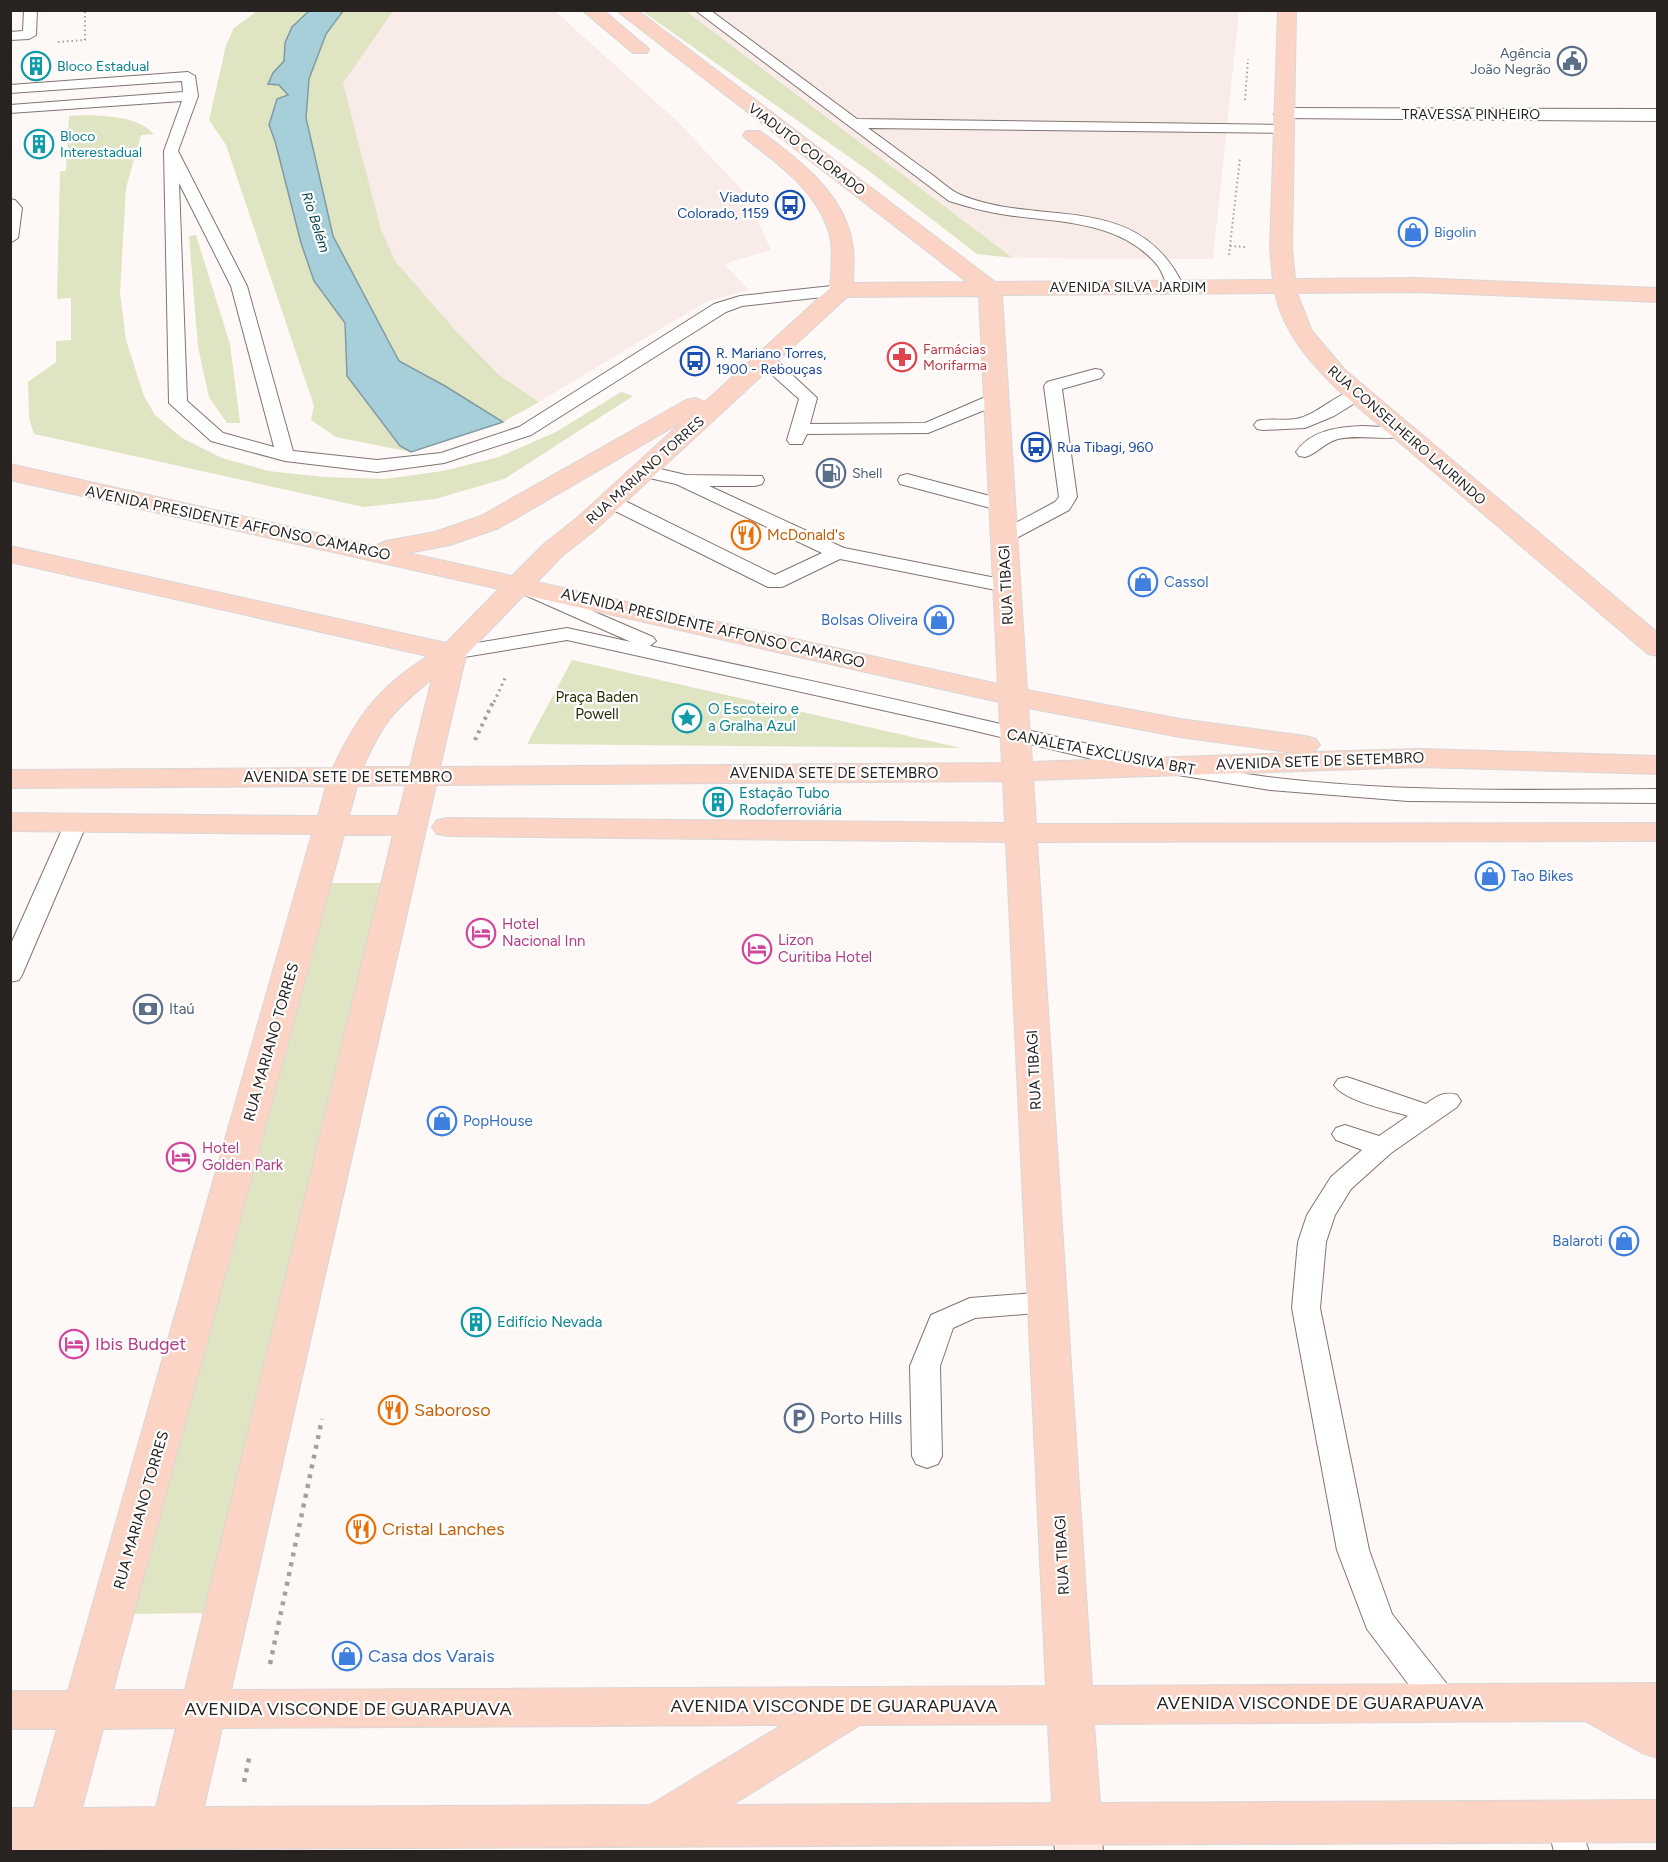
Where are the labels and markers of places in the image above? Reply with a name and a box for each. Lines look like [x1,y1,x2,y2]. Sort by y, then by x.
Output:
place label: Agência João Negrão [1470,45,1551,78]
public building icon: Agência João Negrão [1556,45,1588,77]
building icon: Bloco Estadual [20,50,52,82]
place label: Bloco Estadual [57,58,149,75]
building icon: Bloco Interestadual [23,128,55,160]
place label: Bloco Interestadual [60,128,142,161]
place label: Viaduto Colorado, 1159 [677,189,769,222]
bus stop icon: Viaduto Colorado, 1159 [774,189,806,221]
shop icon: Bigolin [1397,216,1429,248]
place label: Bigolin [1434,224,1476,241]
pharmacy icon: Farmácias Morifarma [886,341,918,373]
place label: Farmácias Morifarma [923,341,987,374]
bus stop icon: R. Mariano Torres, 1900 - Rebouças [679,345,711,377]
place label: R. Mariano Torres, 1900 - Rebouças [716,345,826,378]
bus stop icon: Rua Tibagi, 960 [1020,431,1052,463]
place label: Rua Tibagi, 960 [1057,439,1153,456]
fuel station icon: Shell [815,457,847,489]
place label: Shell [852,465,882,482]
restaurant icon: McDonald's [730,519,762,551]
place label: McDonald's [767,526,845,544]
shop icon: Cassol [1127,566,1159,598]
place label: Cassol [1164,573,1208,591]
shop icon: Bolsas Oliveira [923,604,955,636]
place label: Bolsas Oliveira [821,611,918,629]
place label: O Escoteiro e a Gralha Azul [708,700,799,735]
place icon: O Escoteiro e a Gralha Azul [671,702,703,734]
place label: Estação Tubo Rodoferroviária [739,784,842,819]
building icon: Estação Tubo Rodoferroviária [702,786,734,818]
shop icon: Tao Bikes [1474,860,1506,892]
place label: Tao Bikes [1511,867,1573,885]
place label: Hotel Nacional Inn [502,915,585,950]
hotel icon: Hotel Nacional Inn [465,917,497,949]
place label: Lizon Curitiba Hotel [778,931,872,966]
hotel icon: Lizon Curitiba Hotel [741,933,773,965]
bank icon: Itaú [132,993,164,1025]
place label: Itaú [169,1000,195,1018]
shop icon: PopHouse [426,1105,458,1137]
place label: PopHouse [463,1112,533,1130]
place label: Hotel Golden Park [202,1139,284,1174]
hotel icon: Hotel Golden Park [165,1141,197,1173]
shop icon: Balaroti [1608,1225,1640,1257]
place label: Balaroti [1552,1232,1603,1250]
building icon: Edifício Nevada [460,1306,492,1338]
place label: Edifício Nevada [497,1313,602,1331]
hotel icon: Ibis Budget [58,1328,90,1360]
place label: Ibis Budget [95,1333,186,1355]
restaurant icon: Saboroso [377,1394,409,1426]
place label: Saboroso [414,1399,491,1421]
parking icon: Porto Hills [783,1402,815,1434]
place label: Porto Hills [820,1407,902,1429]
restaurant icon: Cristal Lanches [345,1513,377,1545]
place label: Cristal Lanches [382,1518,505,1540]
shop icon: Casa dos Varais [331,1640,363,1672]
place label: Casa dos Varais [368,1645,495,1667]

